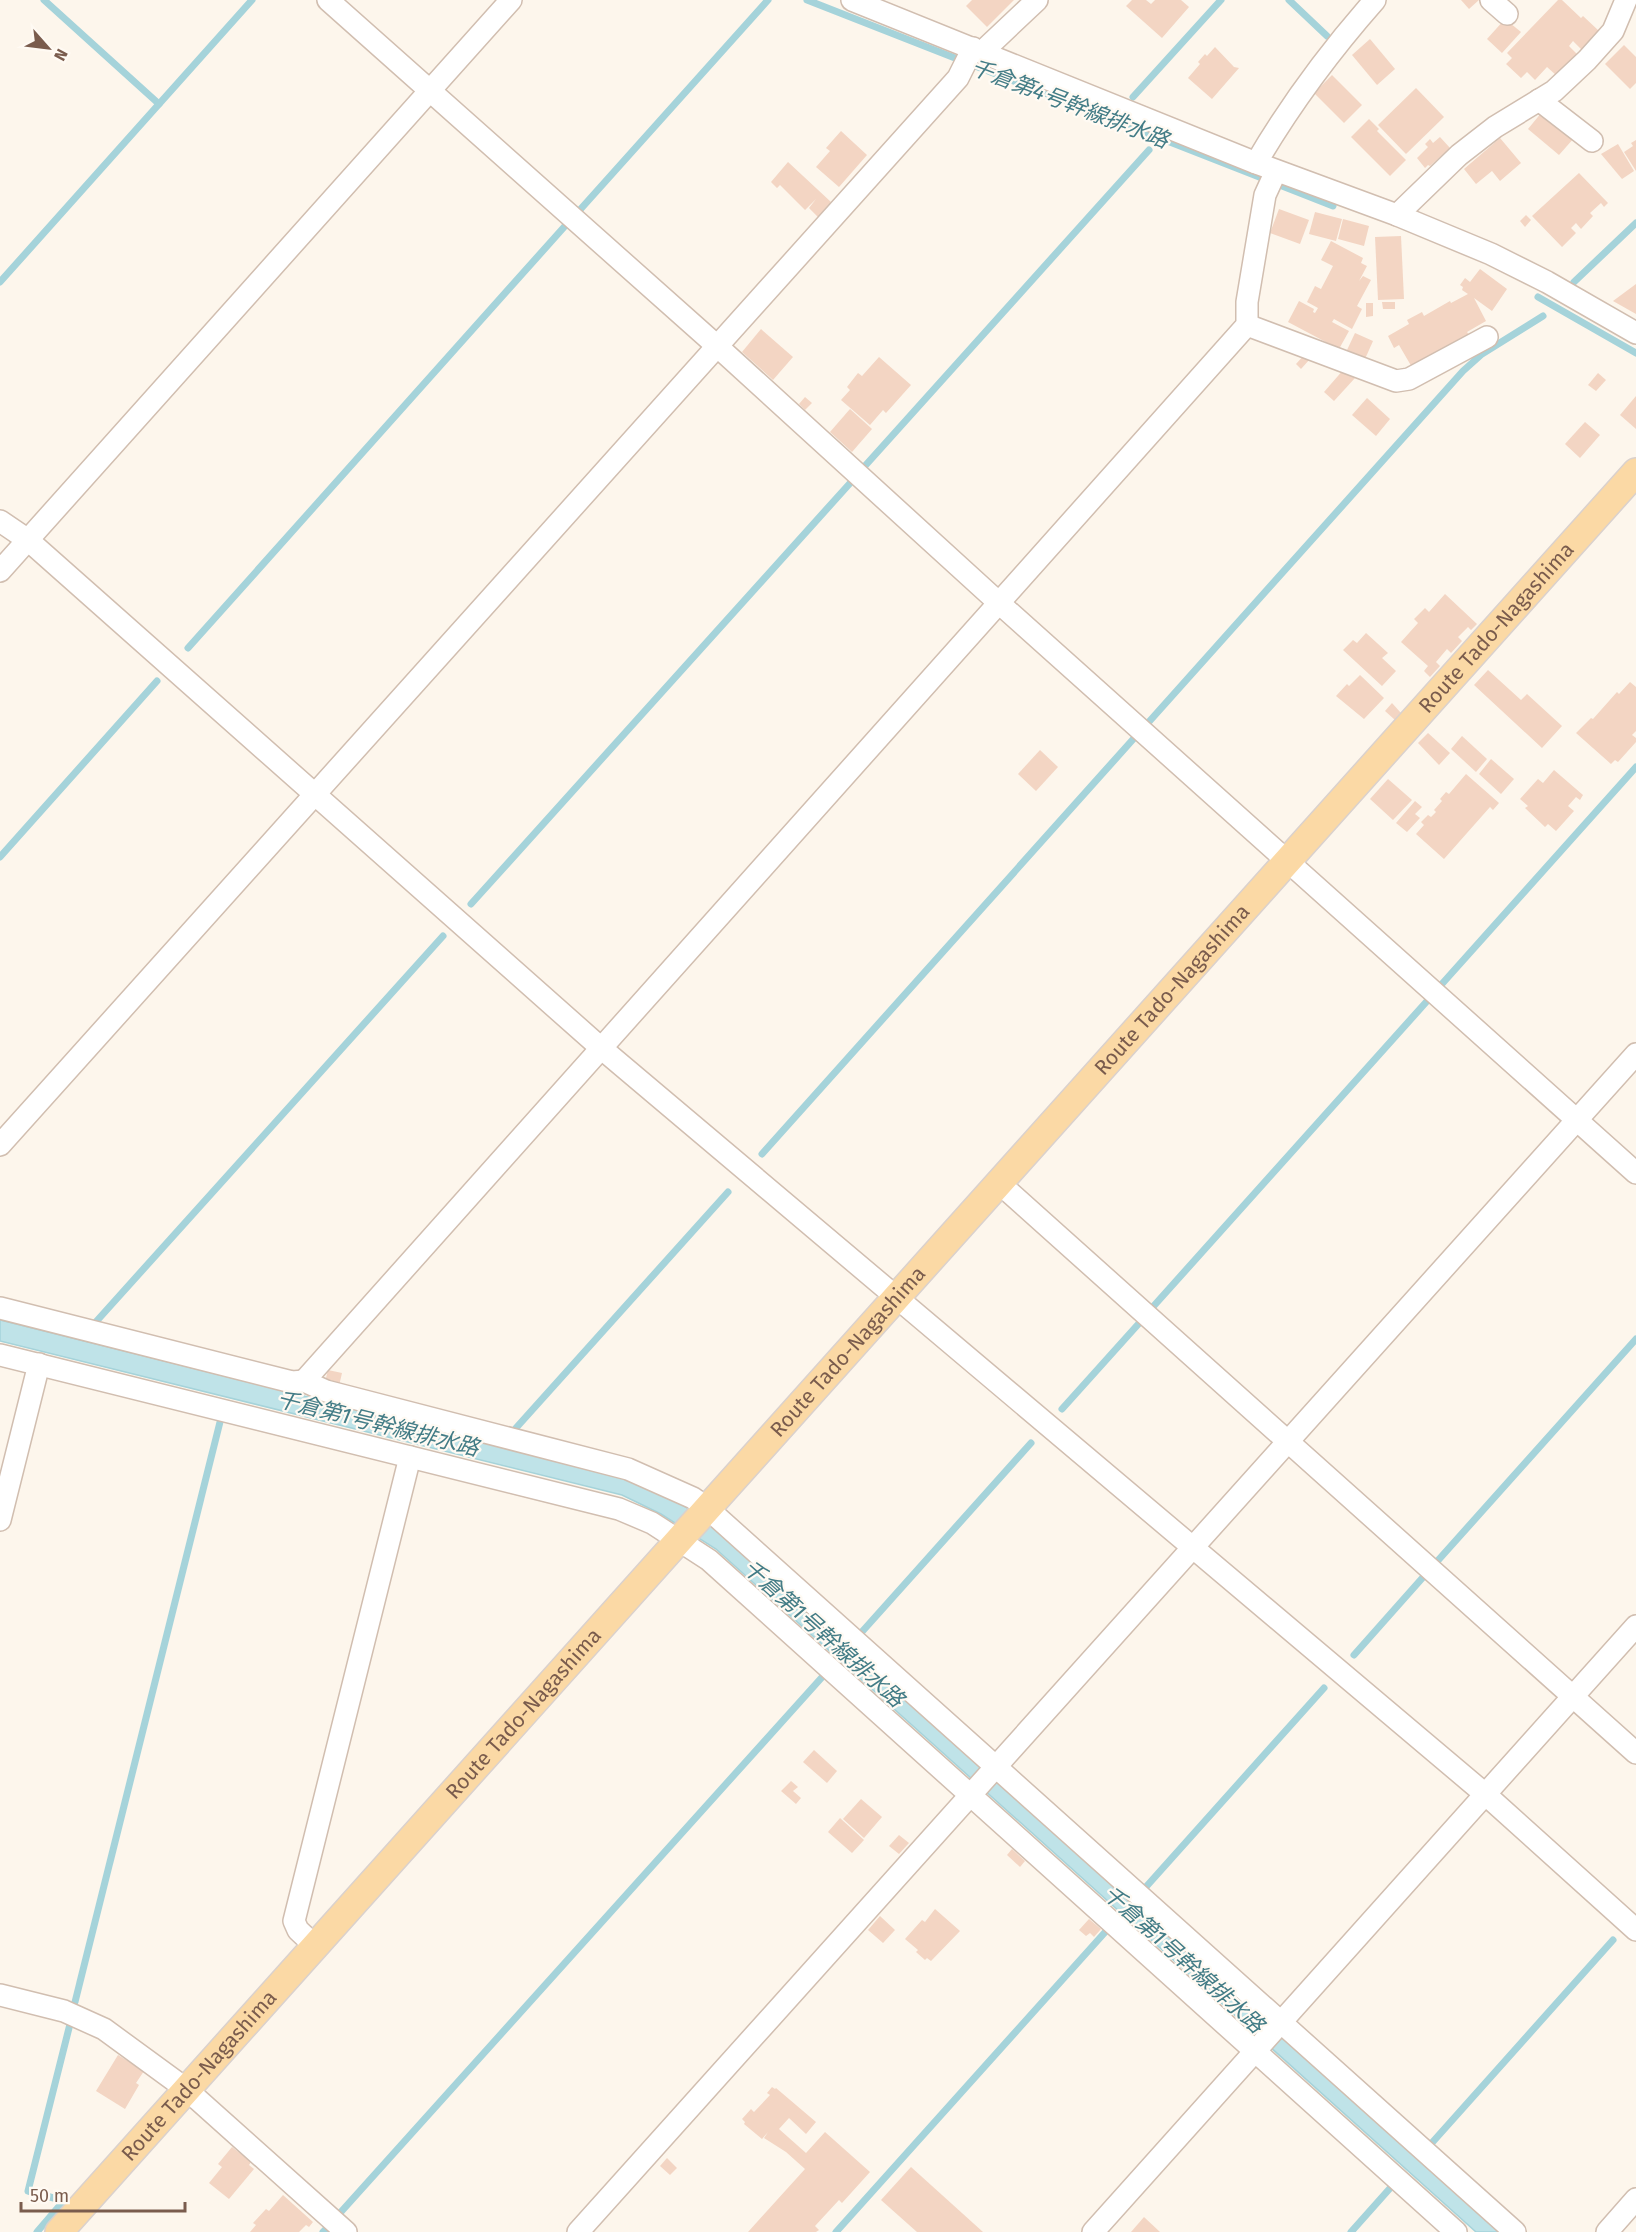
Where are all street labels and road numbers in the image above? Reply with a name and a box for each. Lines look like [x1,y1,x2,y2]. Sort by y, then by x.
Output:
street label: Route Tado-Nagashima [1413,537,1580,719]
street label: Route Tado-Nagashima [1089,899,1255,1081]
street label: Route Tado-Nagashima [765,1261,931,1442]
street label: Route Tado-Nagashima [440,1623,607,1804]
street label: Route Tado-Nagashima [116,1985,282,2166]

